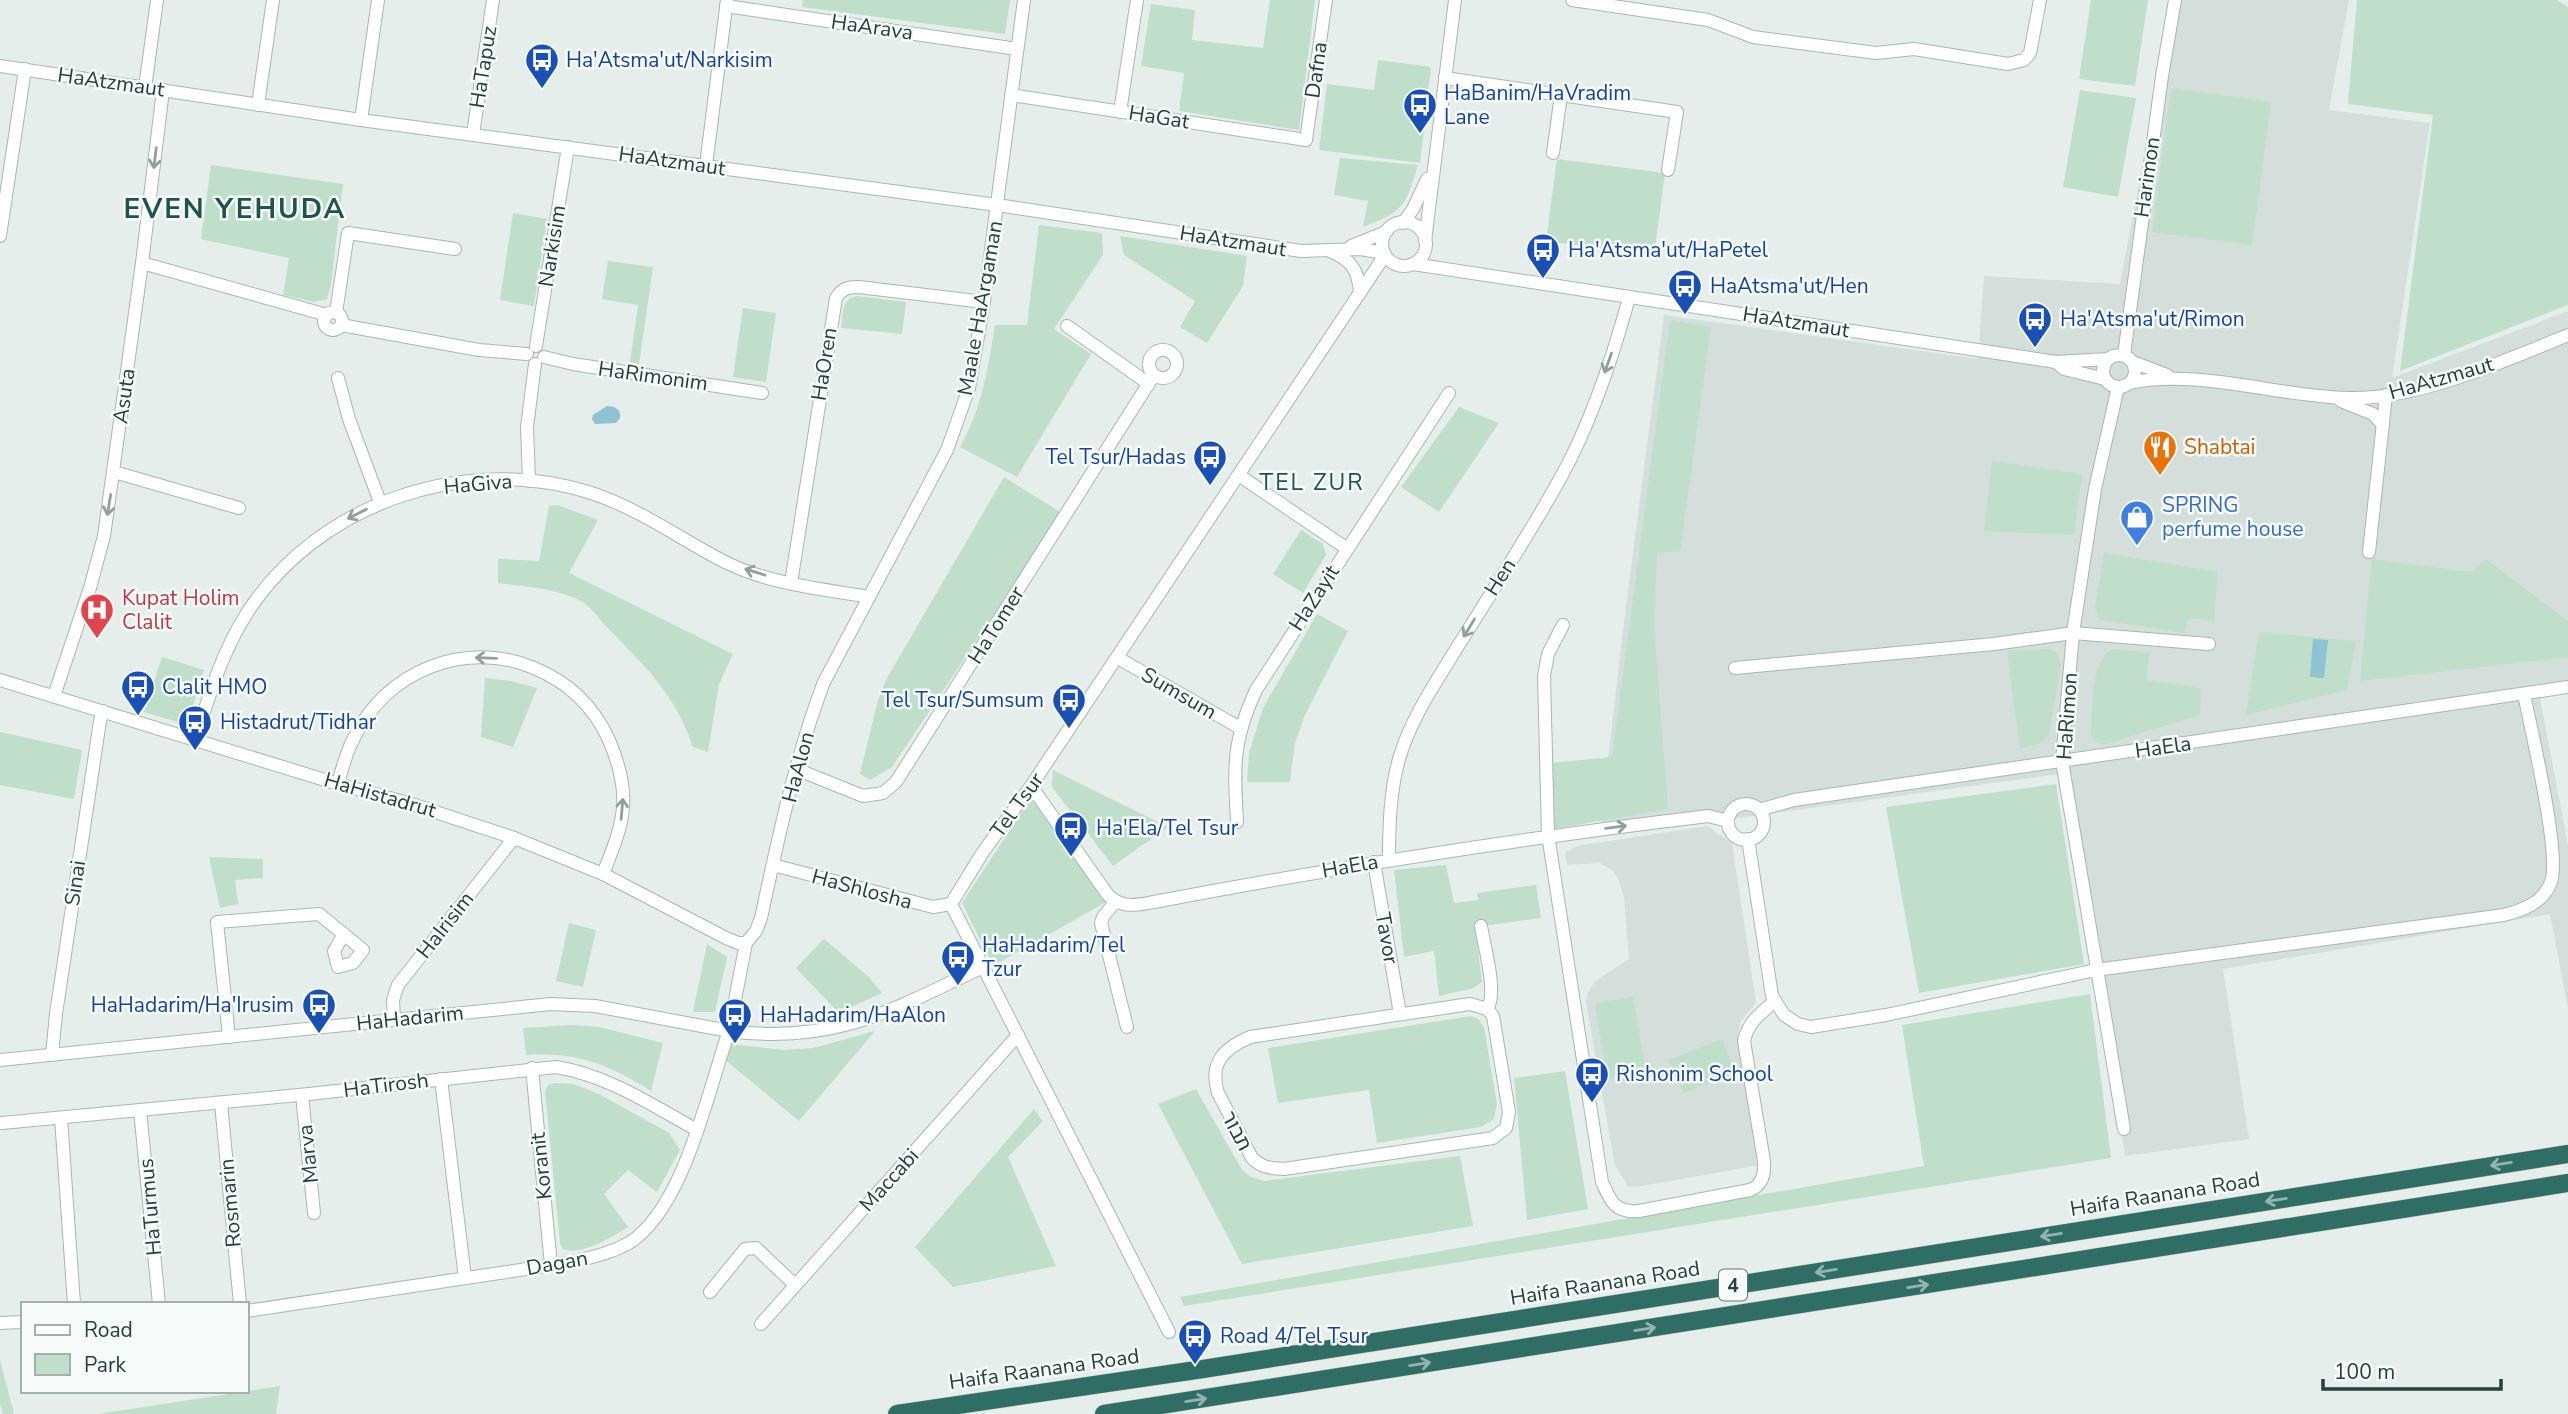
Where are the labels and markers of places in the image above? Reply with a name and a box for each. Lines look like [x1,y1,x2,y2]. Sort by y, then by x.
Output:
bus stop icon: Ha'Atsma'ut/Narkisim [523,41,561,90]
place label: Ha'Atsma'ut/Narkisim [566,46,773,74]
place label: HaBanim/HaVradim Lane [1444,79,1631,131]
bus stop icon: HaBanim/HaVradim Lane [1401,86,1439,135]
bus stop icon: Ha'Atsma'ut/HaPetel [1524,231,1562,280]
place label: Ha'Atsma'ut/HaPetel [1568,236,1769,264]
bus stop icon: HaAtsma'ut/Hen [1666,267,1704,316]
place label: HaAtsma'ut/Hen [1710,272,1869,300]
bus stop icon: Ha'Atsma'ut/Rimon [2016,300,2054,349]
place label: Ha'Atsma'ut/Rimon [2060,305,2245,333]
restaurant icon: Shabtai [2141,428,2179,477]
place label: Shabtai [2184,433,2255,461]
bus stop icon: Tel Tsur/Hadas [1191,438,1229,487]
place label: Tel Tsur/Hadas [1045,443,1186,471]
place label: SPRING perfume house [2162,491,2303,543]
shop icon: SPRING perfume house [2118,498,2156,547]
place label: Kupat Holim Clalit [122,584,240,636]
hospital icon: Kupat Holim Clalit [78,591,116,640]
bus stop icon: Clalit HMO [119,668,157,717]
place label: Clalit HMO [162,673,267,701]
bus stop icon: Tel Tsur/Sumsum [1050,681,1088,730]
place label: Tel Tsur/Sumsum [882,686,1044,714]
bus stop icon: Histadrut/Tidhar [176,703,214,752]
place label: Histadrut/Tidhar [220,708,377,736]
bus stop icon: Ha'Ela/Tel Tsur [1052,809,1090,858]
place label: Ha'Ela/Tel Tsur [1096,814,1239,842]
place label: HaHadarim/Tel Tzur [982,931,1126,983]
bus stop icon: HaHadarim/Tel Tzur [939,938,977,987]
bus stop icon: HaHadarim/Ha'Irusim [300,986,338,1035]
place label: HaHadarim/Ha'Irusim [91,991,294,1019]
bus stop icon: HaHadarim/HaAlon [716,996,754,1045]
place label: HaHadarim/HaAlon [760,1001,946,1029]
bus stop icon: Rishonim School [1573,1055,1611,1104]
place label: Rishonim School [1616,1060,1774,1088]
bus stop icon: Road 4/Tel Tsur [1176,1317,1214,1366]
place label: Road 4/Tel Tsur [1220,1322,1368,1350]

